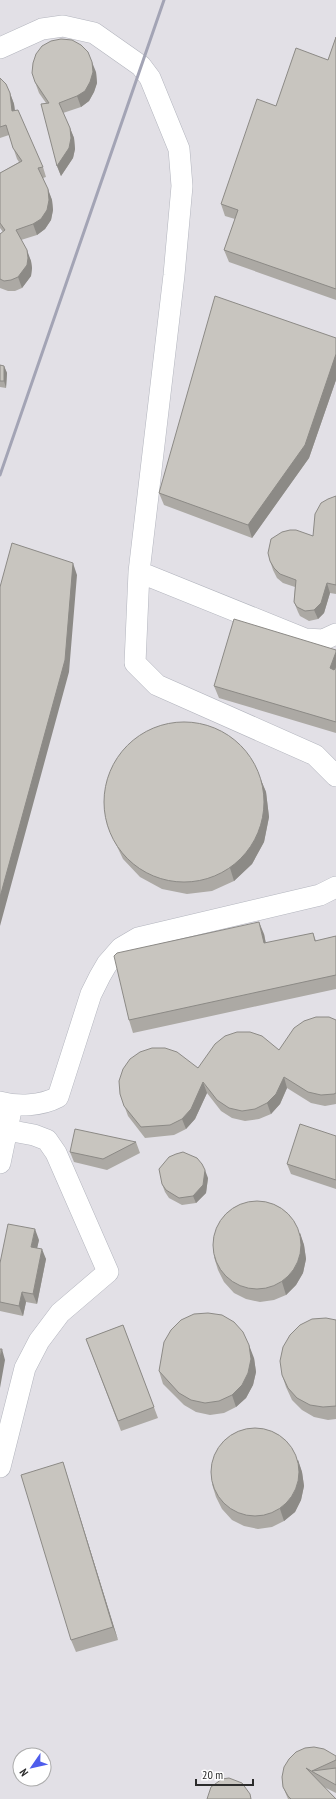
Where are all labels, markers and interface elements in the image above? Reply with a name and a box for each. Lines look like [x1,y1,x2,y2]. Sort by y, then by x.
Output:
north arrow [12,1747,52,1787]
scale bar [196,1761,253,1787]
text: N [16,1766,31,1779]
text: 20 m [202,1767,223,1782]

